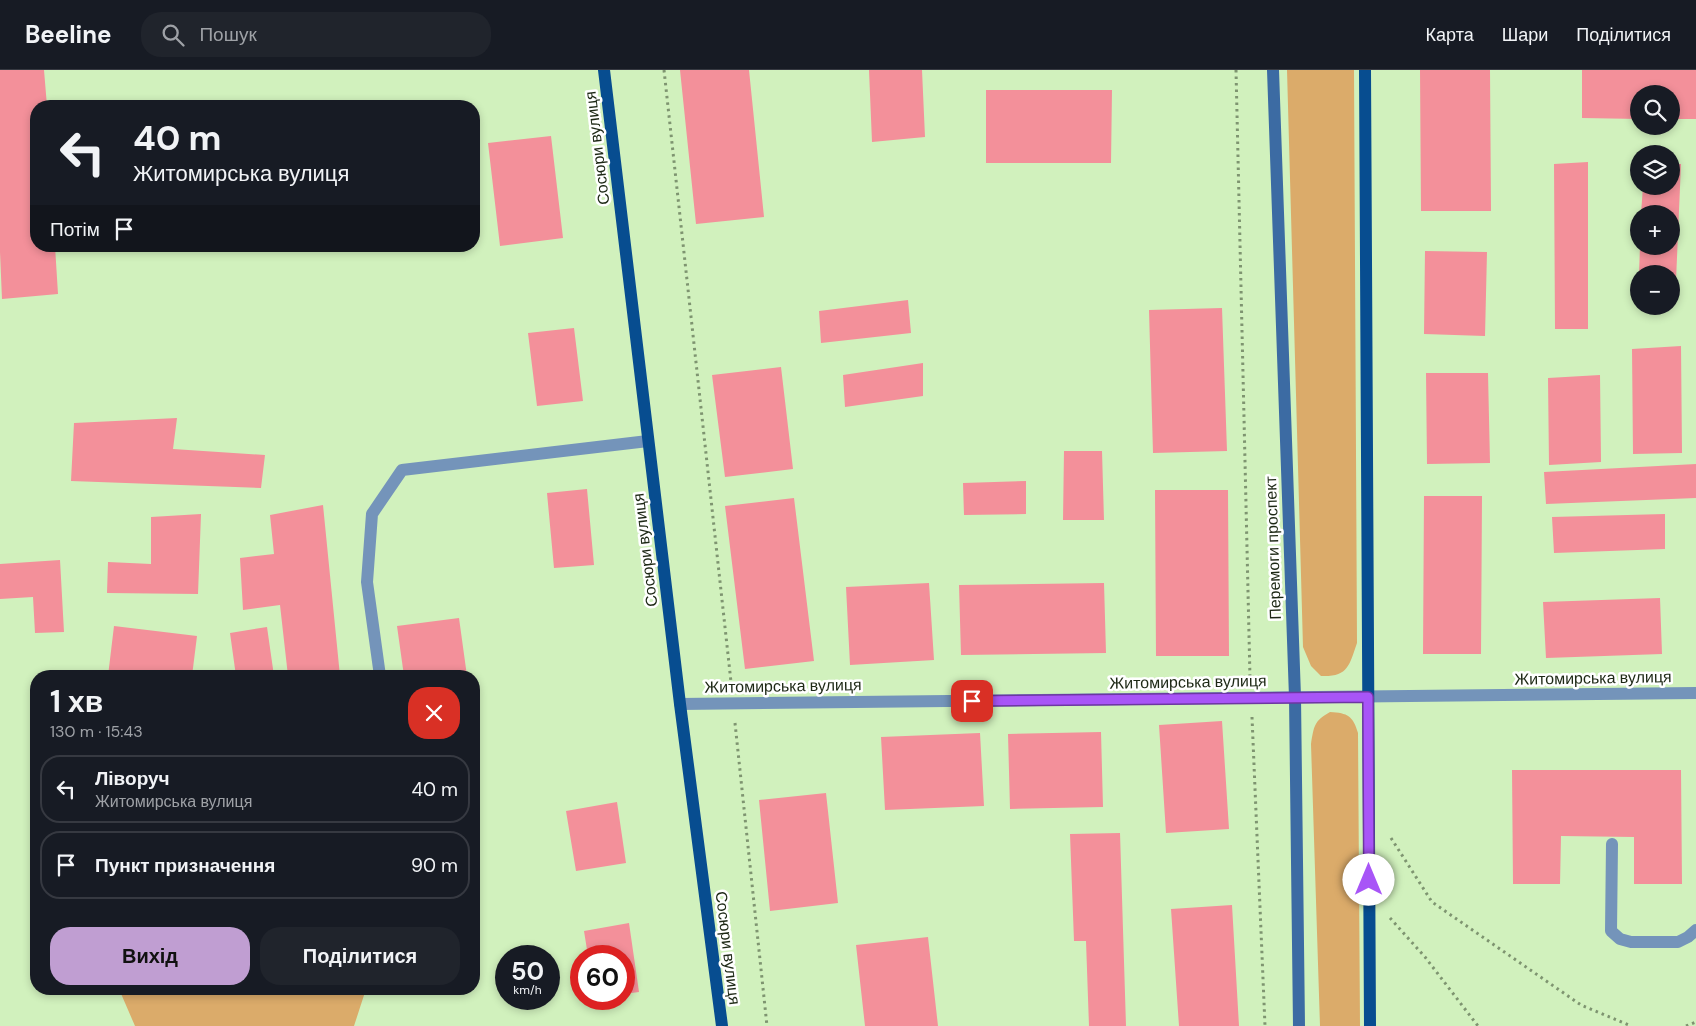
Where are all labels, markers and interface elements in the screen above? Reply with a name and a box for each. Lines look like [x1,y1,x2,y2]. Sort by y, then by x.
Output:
search box [141,12,491,57]
text: Beeline [25,19,111,50]
icon: search [159,21,187,49]
text: Пошук [199,22,257,47]
text: Карта [1426,23,1474,47]
text: Шари [1502,23,1548,47]
text: Поділитися [1576,23,1671,47]
map controls [1630,85,1680,315]
button: search [1630,85,1680,135]
street label: Сосюри вулиця [580,90,614,206]
text: 40 m [133,115,222,161]
icon: left [50,120,115,185]
button: layers [1630,145,1680,195]
text: Житомирська вулиця [133,159,349,188]
button: + [1630,205,1680,255]
icon: arrive [110,215,138,243]
text: Потім [50,217,100,242]
button: − [1630,265,1680,315]
street label: Перемоги проспект [1260,475,1286,620]
street label: Сосюри вулиця [628,492,662,608]
street label: Житомирська вулиця [1514,666,1672,690]
street label: Житомирська вулиця [1109,670,1267,694]
street label: Житомирська вулиця [704,674,862,698]
pin [951,680,993,722]
text: 1 хв [50,682,103,721]
button: close [408,687,460,739]
icon: arrive [958,687,986,715]
text: 130 m · 15:43 [50,721,143,742]
text: Ліворуч [95,766,170,791]
icon: left [52,775,80,803]
text: 40 m [411,777,458,802]
text: Житомирська вулиця [95,791,252,812]
icon: arrive [52,851,80,879]
text: Пункт призначення [95,853,275,878]
text: 90 m [411,853,458,878]
position arrow [1342,853,1394,905]
street label: Сосюри вулиця [711,890,745,1006]
button: Вихід [50,927,250,985]
button: Поділитися [260,927,460,985]
speed limit sign: 60 [570,945,635,1010]
text: 50 [511,955,544,988]
text: km/h [513,982,542,998]

